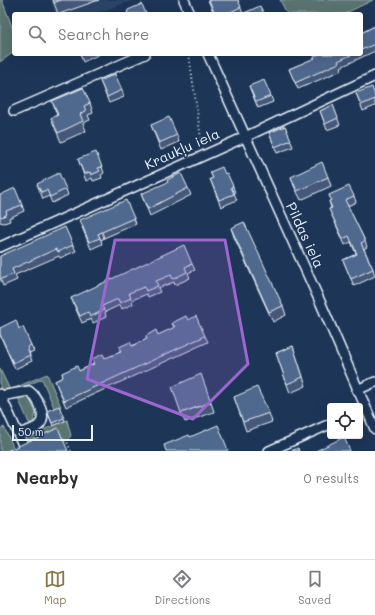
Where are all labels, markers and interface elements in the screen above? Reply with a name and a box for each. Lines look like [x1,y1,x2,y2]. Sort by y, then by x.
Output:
search box [12,12,363,56]
icon: search [26,23,48,45]
text: Search here [58,24,149,44]
street label: Kraukļu iela [141,124,222,174]
street label: Pildas iela [282,199,329,271]
map controls [327,403,363,439]
button: locate [327,403,363,439]
scale bar [12,423,93,442]
text: 50 m [18,424,44,439]
text: Nearby [16,466,78,488]
text: 0 results [304,469,359,486]
tab: Map [44,568,66,607]
tab: Directions [154,568,210,607]
tab: Saved [298,568,331,607]

